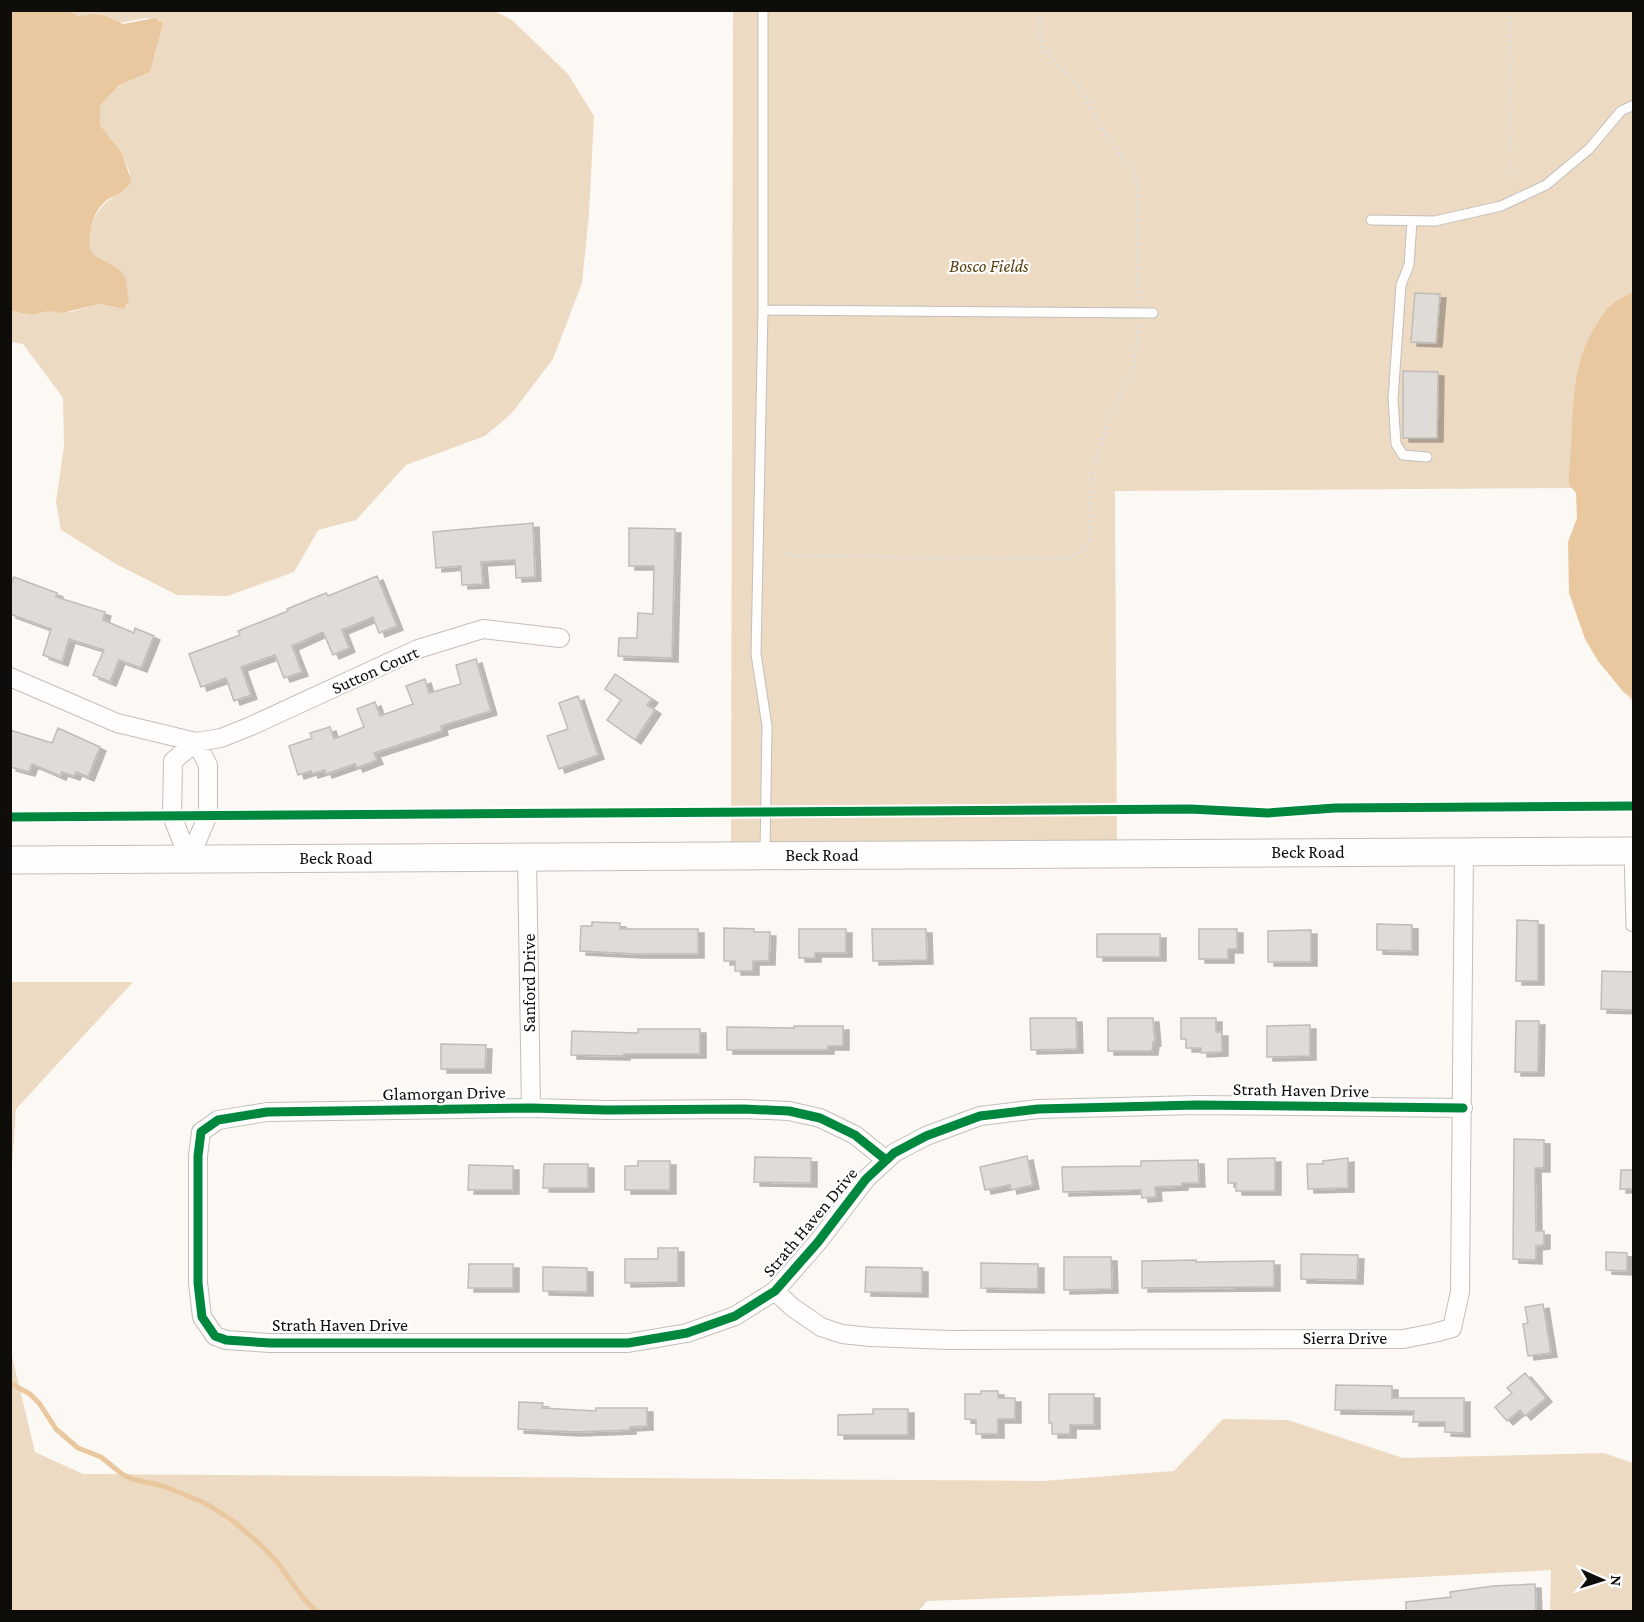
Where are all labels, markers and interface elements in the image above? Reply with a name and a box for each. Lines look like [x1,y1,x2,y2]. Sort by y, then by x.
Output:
park label: Bosco Fields [949,256,1029,276]
street label: Sutton Court [328,642,423,698]
street label: Beck Road [1271,842,1345,862]
street label: Beck Road [785,845,859,865]
street label: Beck Road [299,848,373,868]
street label: Sanford Drive [519,934,539,1032]
street label: Strath Haven Drive [1233,1079,1369,1101]
street label: Glamorgan Drive [382,1082,506,1104]
street label: Strath Haven Drive [759,1163,861,1281]
street label: Strath Haven Drive [272,1315,408,1335]
street label: Sierra Drive [1303,1328,1387,1348]
north arrow [1572,1550,1632,1610]
text: N [1608,1575,1625,1587]

